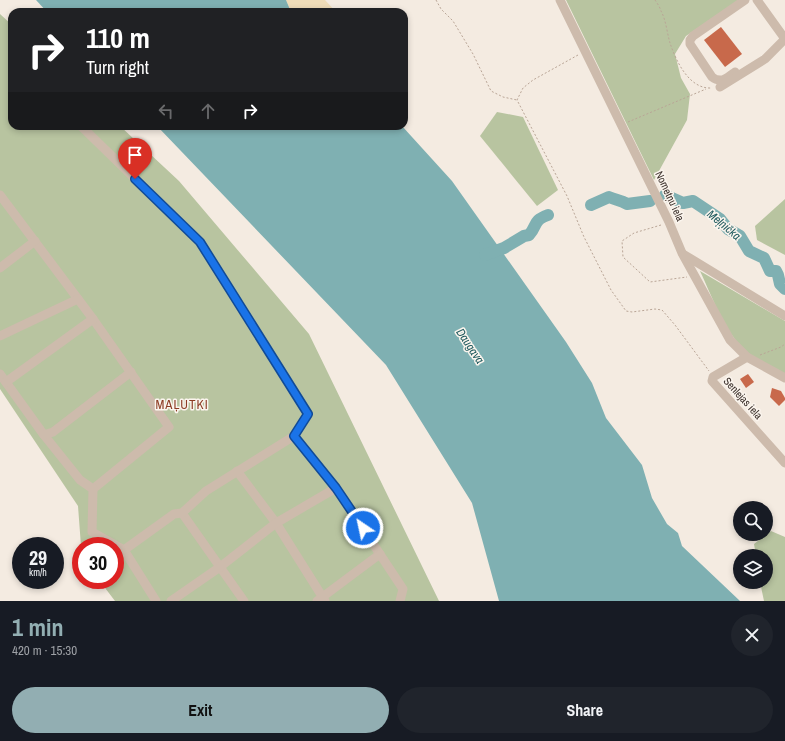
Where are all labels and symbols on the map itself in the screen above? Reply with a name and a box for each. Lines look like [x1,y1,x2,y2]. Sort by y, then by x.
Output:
pin [118,138,152,179]
street label: Nometņu iela [652,169,688,223]
water label: Meļņička [704,206,745,244]
water label: Daugava [452,325,488,367]
street label: Senlejas iela [721,374,765,422]
district label: MAĻUTKI [155,396,209,413]
position arrow [342,507,384,549]
speed limit sign: 30 [72,537,124,589]

